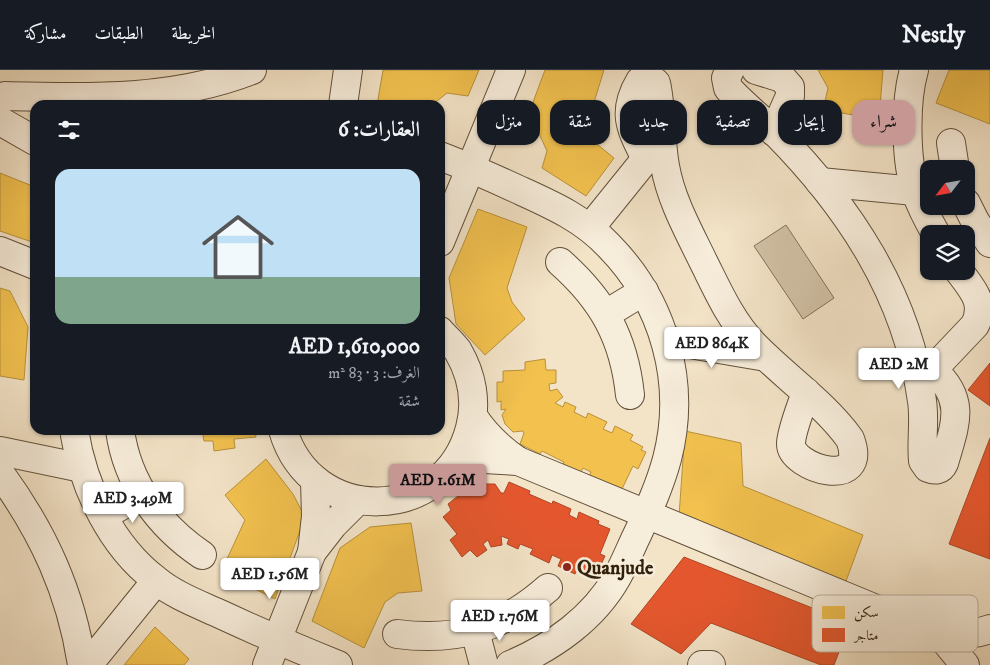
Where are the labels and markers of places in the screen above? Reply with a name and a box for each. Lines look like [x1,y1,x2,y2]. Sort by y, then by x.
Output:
pin: AED 864K [660,326,764,369]
pin: AED 2M [858,348,940,390]
pin: AED 1.61M [381,464,495,506]
pin: AED 3.49M [76,482,190,524]
place label: Quanjude [577,556,654,581]
pin: AED 1.56M [213,558,327,600]
marker: Quanjude [561,561,573,573]
pin: AED 1.76M [443,600,557,642]

